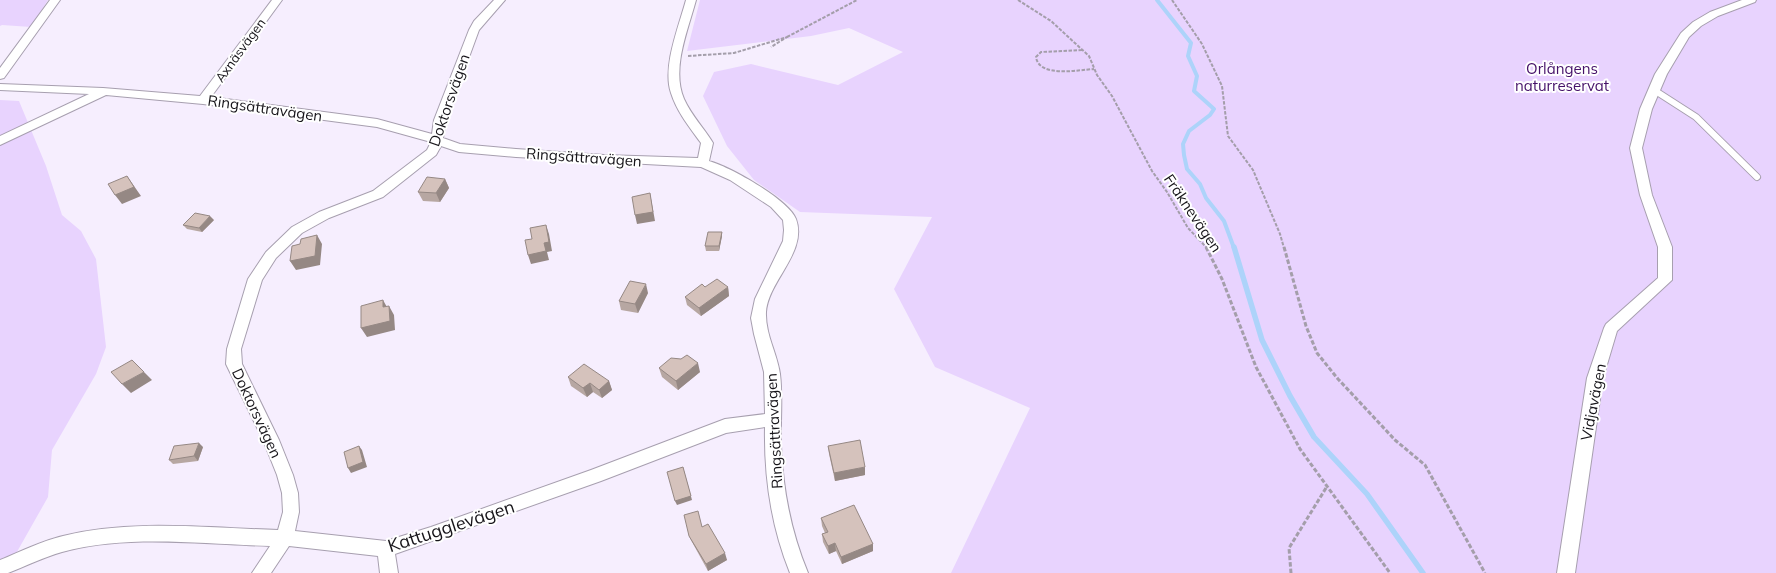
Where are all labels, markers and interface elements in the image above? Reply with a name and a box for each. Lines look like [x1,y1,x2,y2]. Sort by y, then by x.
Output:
street label: Axnäsvägen [211,15,269,85]
street label: Doktorsvägen [424,51,474,149]
park label: Orlångens naturreservat [1515,59,1609,95]
street label: Ringsättravägen [206,91,324,125]
street label: Ringsättravägen [526,143,642,171]
street label: Fräknevägen [1160,170,1226,256]
street label: Vidjavägen [1576,362,1610,442]
street label: Doktorsvägen [228,365,286,461]
street label: Ringsättravägen [761,373,787,489]
street label: Kattugglevägen [385,495,517,557]

